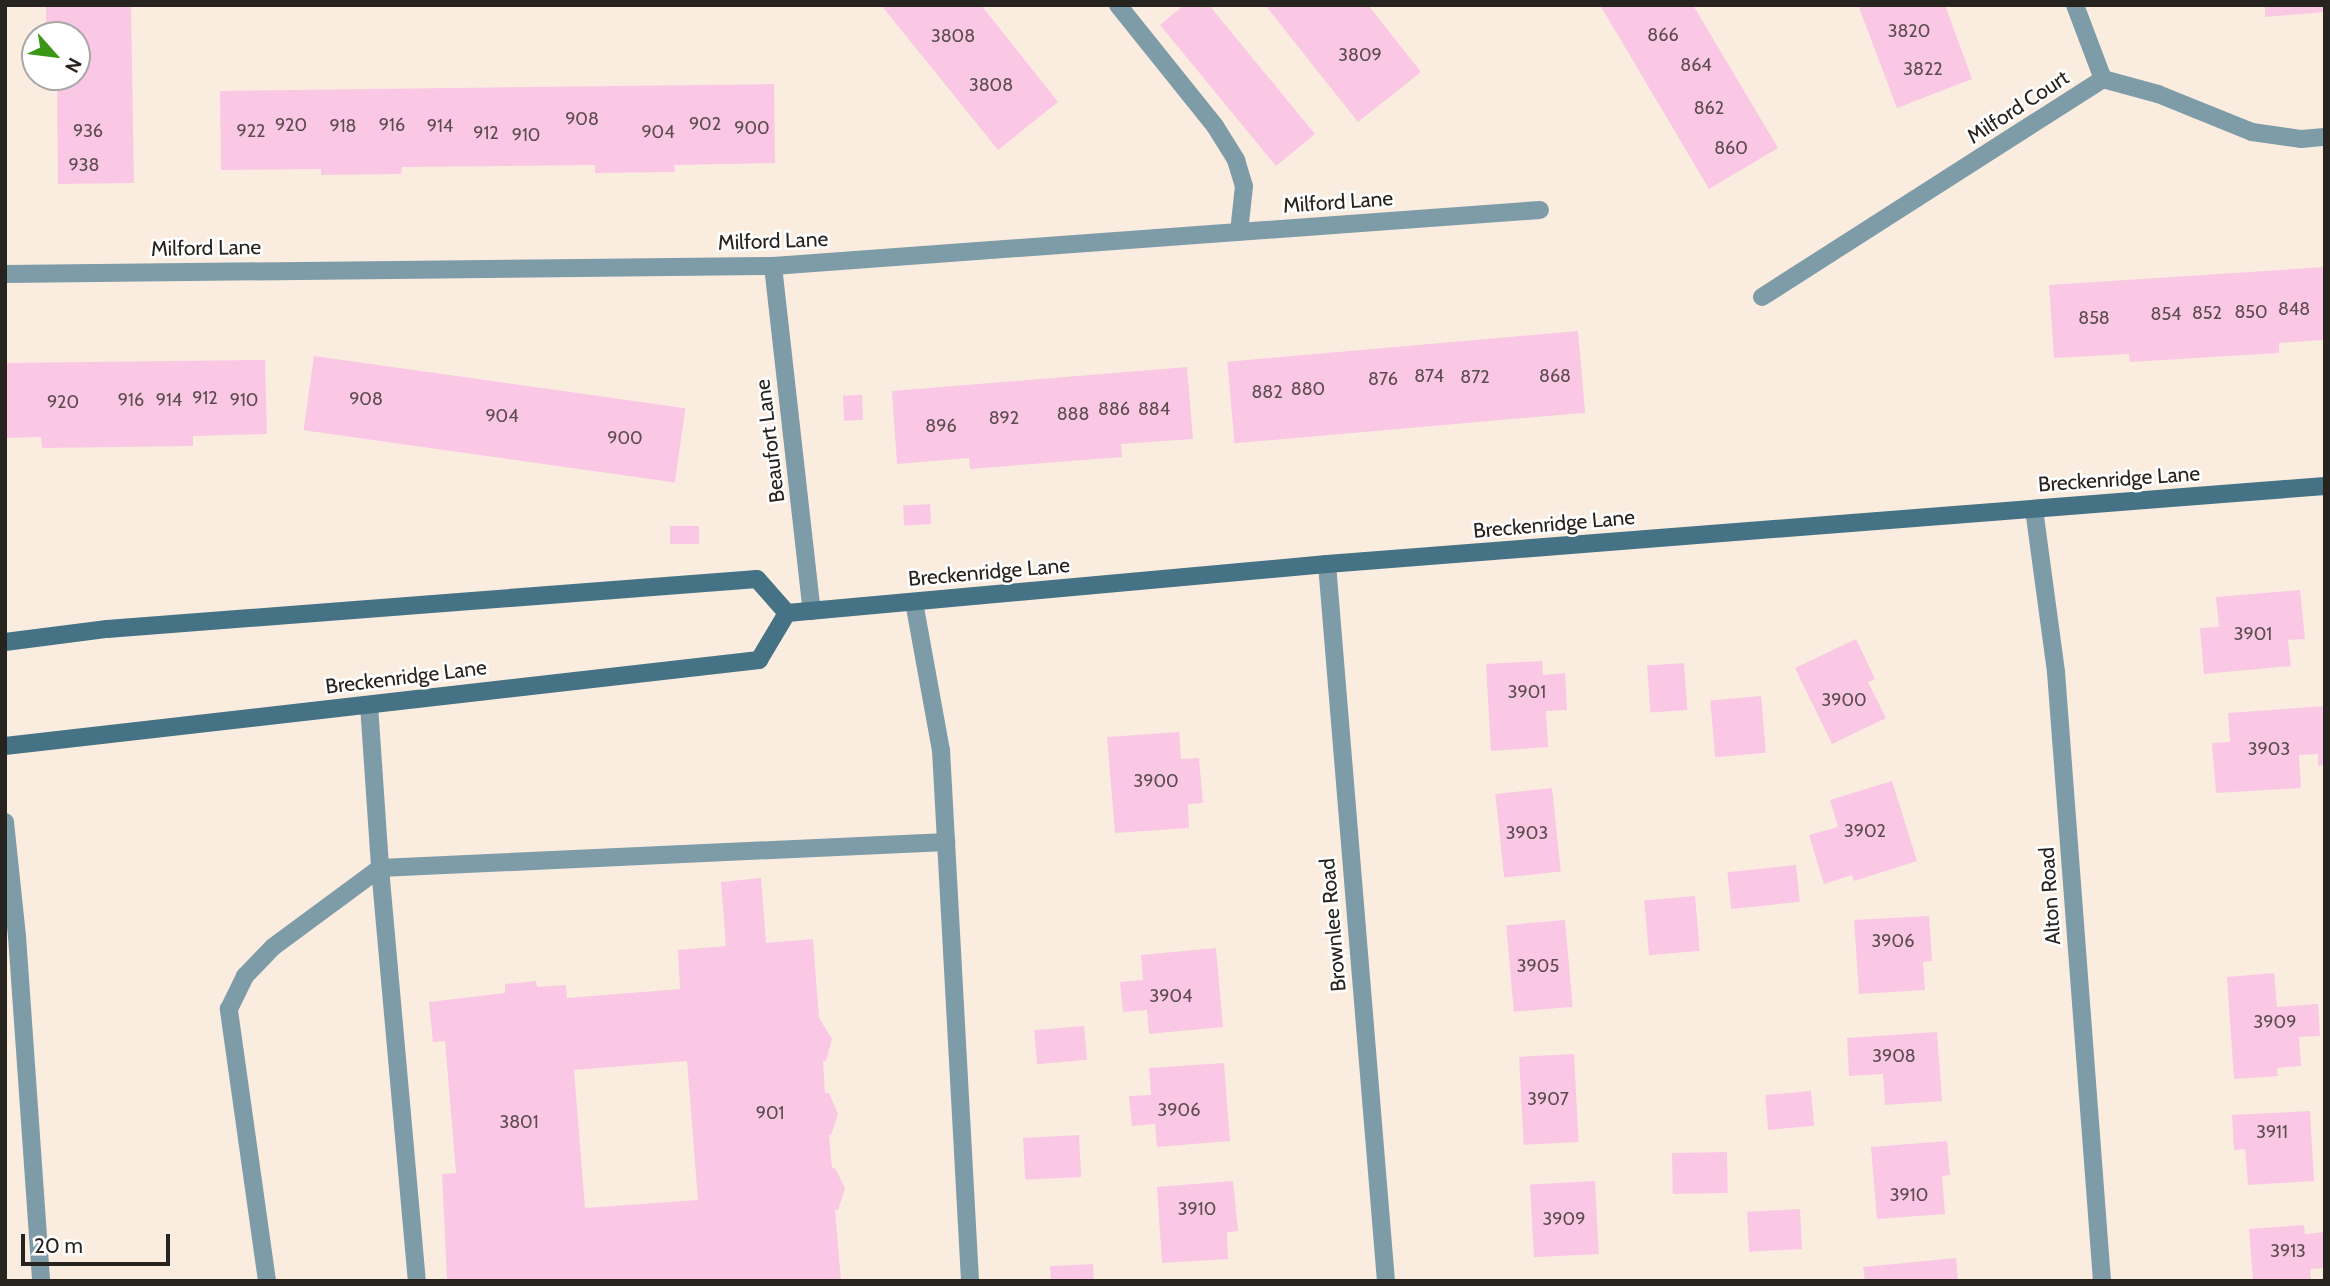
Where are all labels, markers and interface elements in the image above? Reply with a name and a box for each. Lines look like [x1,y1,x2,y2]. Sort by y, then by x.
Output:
house number: 3820 [1888,20,1930,42]
north arrow [21,21,91,91]
house number: 866 [1647,24,1679,46]
house number: 3808 [931,25,975,47]
house number: 3809 [1338,44,1382,66]
text: N [60,54,87,76]
house number: 864 [1680,54,1712,76]
house number: 3822 [1903,58,1943,80]
street label: Milford Court [1962,65,2074,149]
house number: 3808 [969,74,1013,96]
house number: 862 [1694,97,1724,119]
house number: 908 [565,108,599,130]
house number: 902 [689,113,721,135]
house number: 920 [275,114,307,136]
house number: 916 [379,114,405,136]
house number: 918 [330,115,356,137]
house number: 914 [427,115,453,137]
house number: 900 [734,117,770,139]
house number: 936 [73,120,103,142]
house number: 922 [236,120,266,142]
house number: 904 [641,121,675,143]
house number: 912 [473,122,499,144]
house number: 910 [512,124,540,146]
house number: 860 [1714,137,1748,159]
house number: 938 [69,154,99,176]
street label: Milford Lane [1282,186,1394,218]
street label: Milford Lane [717,226,829,256]
street label: Milford Lane [151,234,261,262]
house number: 848 [2278,298,2310,320]
house number: 850 [2234,301,2268,323]
house number: 852 [2192,302,2222,324]
house number: 854 [2150,303,2182,325]
house number: 858 [2078,307,2110,329]
house number: 874 [1414,365,1444,387]
house number: 868 [1539,365,1571,387]
house number: 872 [1460,366,1490,388]
house number: 876 [1368,368,1398,390]
street label: Beaufort Lane [750,378,790,504]
house number: 880 [1291,378,1325,400]
house number: 882 [1251,381,1283,403]
house number: 912 [192,387,218,409]
house number: 908 [349,388,383,410]
house number: 916 [118,389,144,411]
house number: 914 [156,389,182,411]
house number: 910 [230,389,258,411]
house number: 920 [47,391,79,413]
house number: 886 [1098,398,1130,420]
house number: 884 [1138,398,1170,420]
house number: 888 [1057,403,1089,425]
house number: 904 [485,405,519,427]
house number: 892 [989,407,1019,429]
house number: 896 [925,415,957,437]
house number: 900 [607,427,643,449]
street label: Breckenridge Lane [2037,461,2201,497]
street label: Breckenridge Lane [1472,504,1636,544]
street label: Breckenridge Lane [907,552,1071,592]
house number: 3901 [2234,623,2272,645]
street label: Breckenridge Lane [324,655,488,699]
house number: 3901 [1508,681,1546,703]
house number: 3900 [1821,689,1867,711]
house number: 3903 [2248,738,2290,760]
house number: 3900 [1133,770,1179,792]
house number: 3902 [1844,820,1886,842]
house number: 3903 [1506,822,1548,844]
street label: Alton Road [2034,846,2066,946]
street label: Brownlee Road [1315,857,1351,993]
house number: 3906 [1872,930,1914,952]
house number: 3905 [1517,955,1559,977]
house number: 3904 [1150,985,1192,1007]
house number: 3909 [2254,1011,2296,1033]
house number: 3908 [1872,1045,1916,1067]
house number: 3907 [1527,1088,1569,1110]
house number: 3906 [1158,1099,1200,1121]
house number: 901 [756,1102,784,1124]
house number: 3801 [499,1111,539,1133]
house number: 3911 [2256,1121,2288,1143]
house number: 3910 [1890,1184,1928,1206]
house number: 3910 [1178,1198,1216,1220]
house number: 3909 [1543,1208,1585,1230]
scale bar [24,1220,173,1264]
text: 20 m [34,1233,83,1258]
house number: 3913 [2270,1240,2306,1262]

